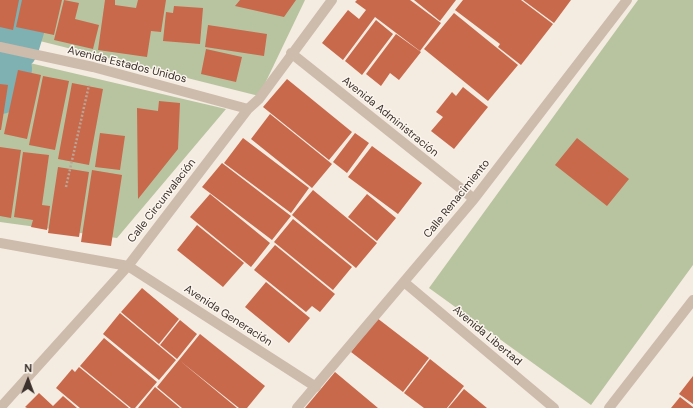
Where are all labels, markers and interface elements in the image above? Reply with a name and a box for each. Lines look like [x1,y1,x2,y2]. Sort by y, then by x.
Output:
street label: Avenida Estados Unidos [66,44,188,86]
street label: Avenida Administración [339,74,441,160]
street label: Calle Circunvalación [125,156,199,246]
street label: Calle Renacimiento [421,157,493,241]
street label: Avenida Generación [182,283,274,349]
street label: Avenida Libertad [450,303,524,369]
north arrow [8,360,48,400]
text: N [24,361,32,375]

